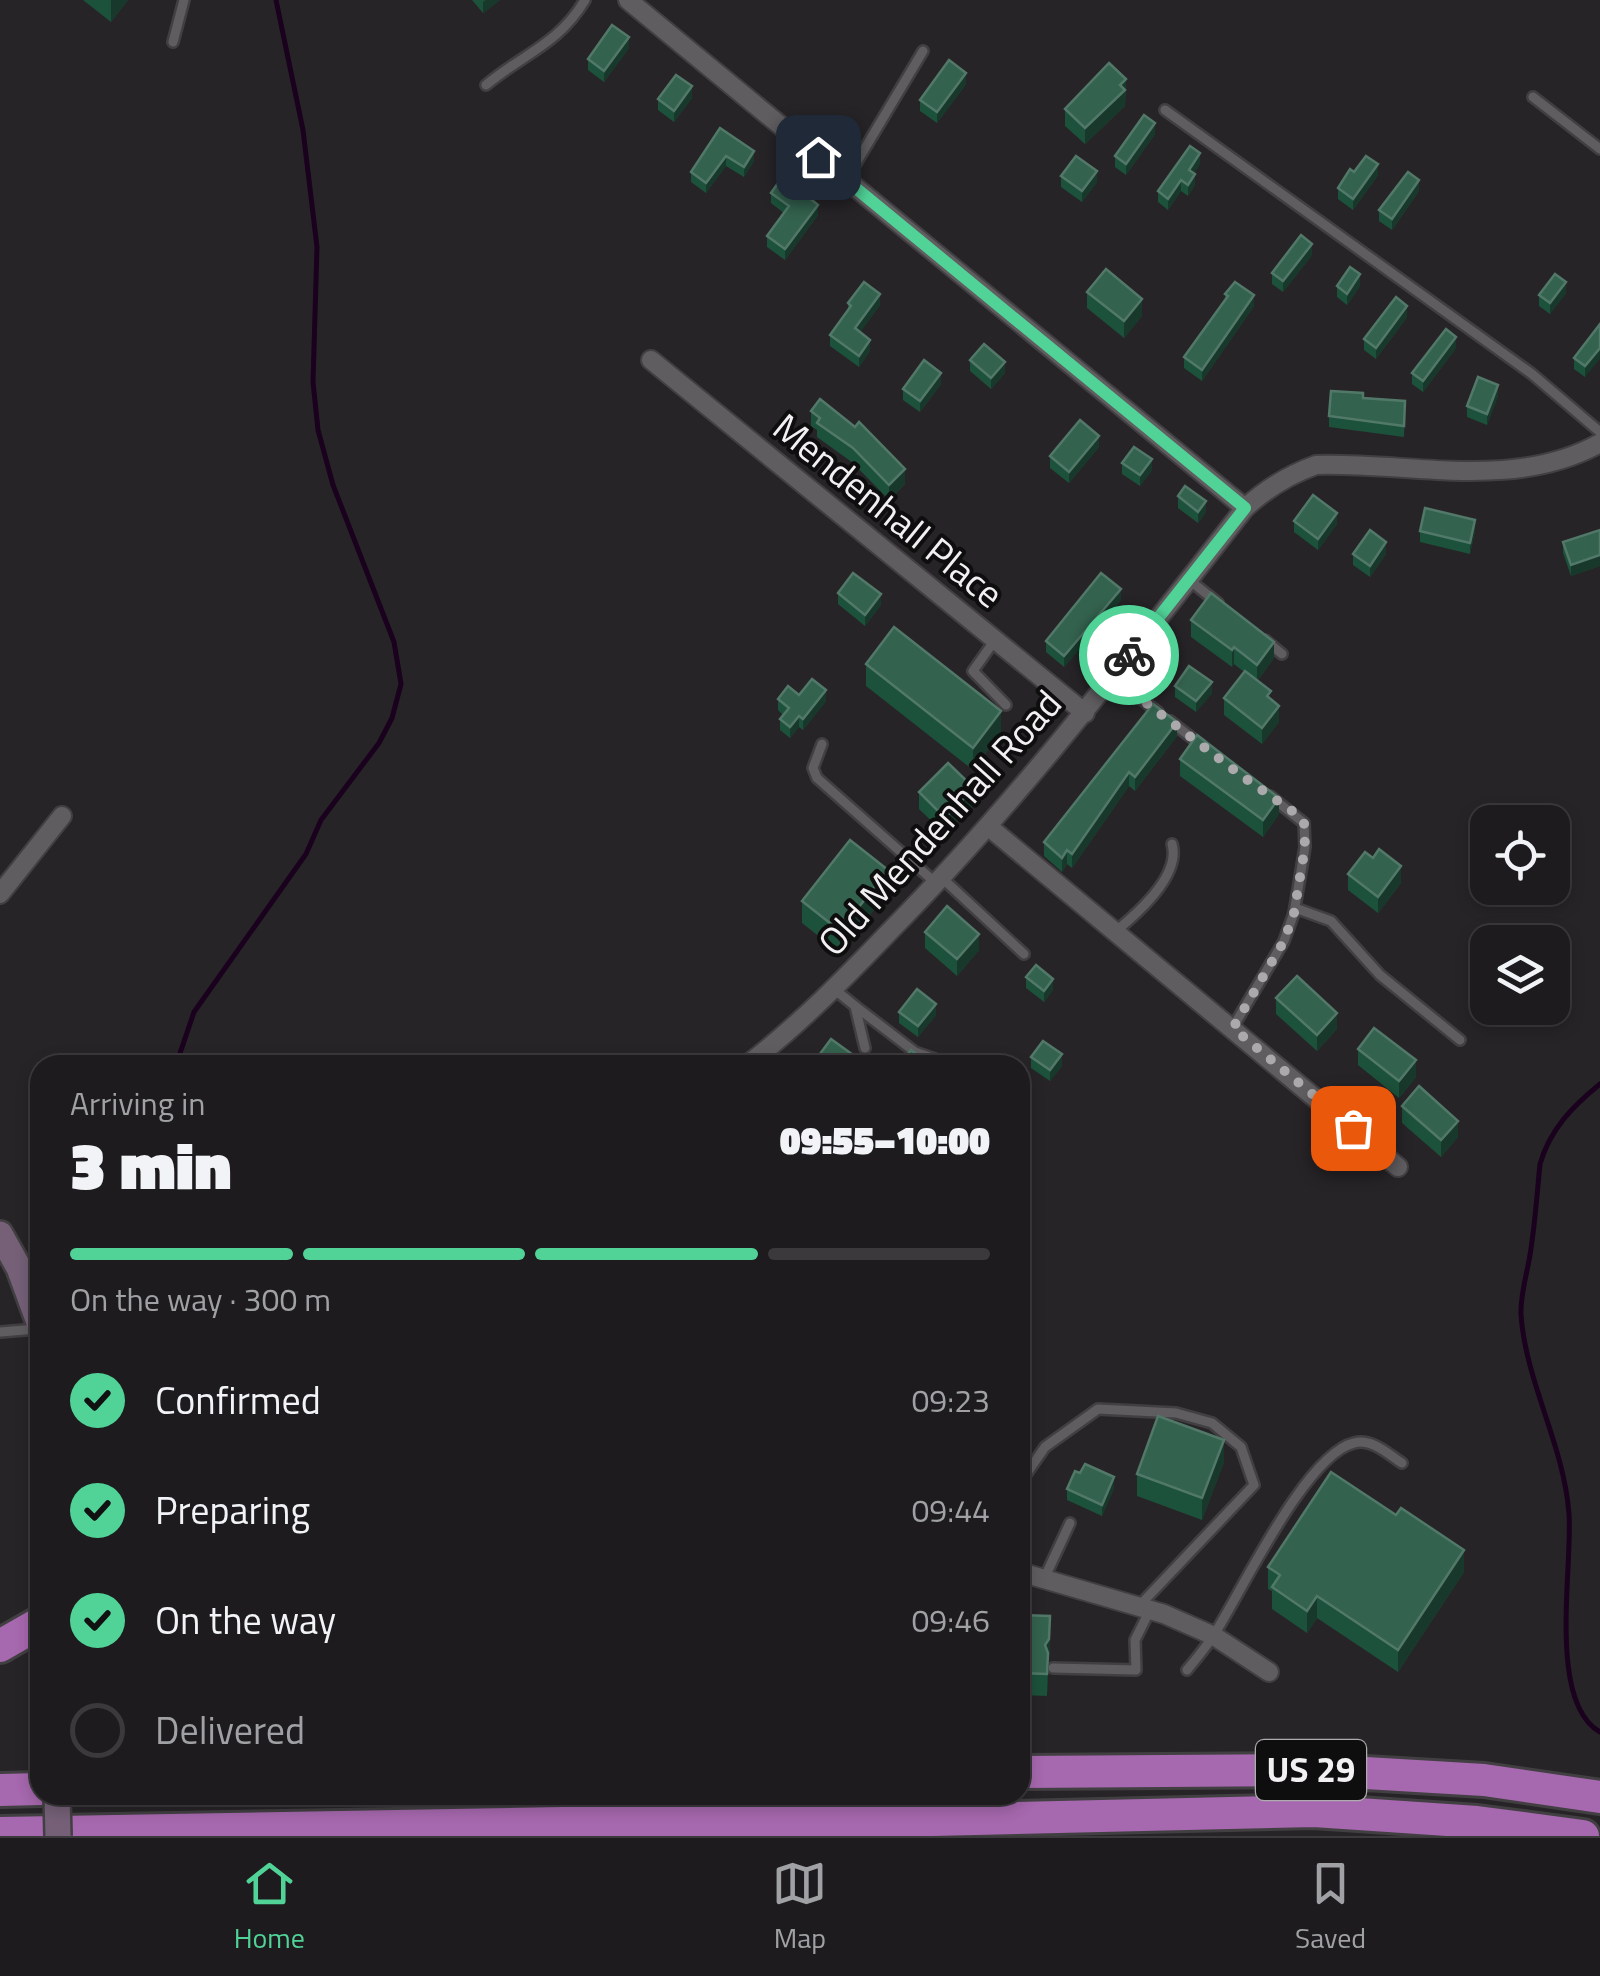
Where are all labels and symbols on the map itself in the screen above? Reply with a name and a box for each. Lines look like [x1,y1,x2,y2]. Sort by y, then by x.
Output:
pin [776,115,861,200]
street label: Mendenhall Place [761,399,1017,622]
courier [1079,605,1179,705]
street label: Old Mendenhall Road [804,676,1075,968]
pin [1311,1086,1396,1171]
road number: US 29 [1256,1740,1366,1800]

